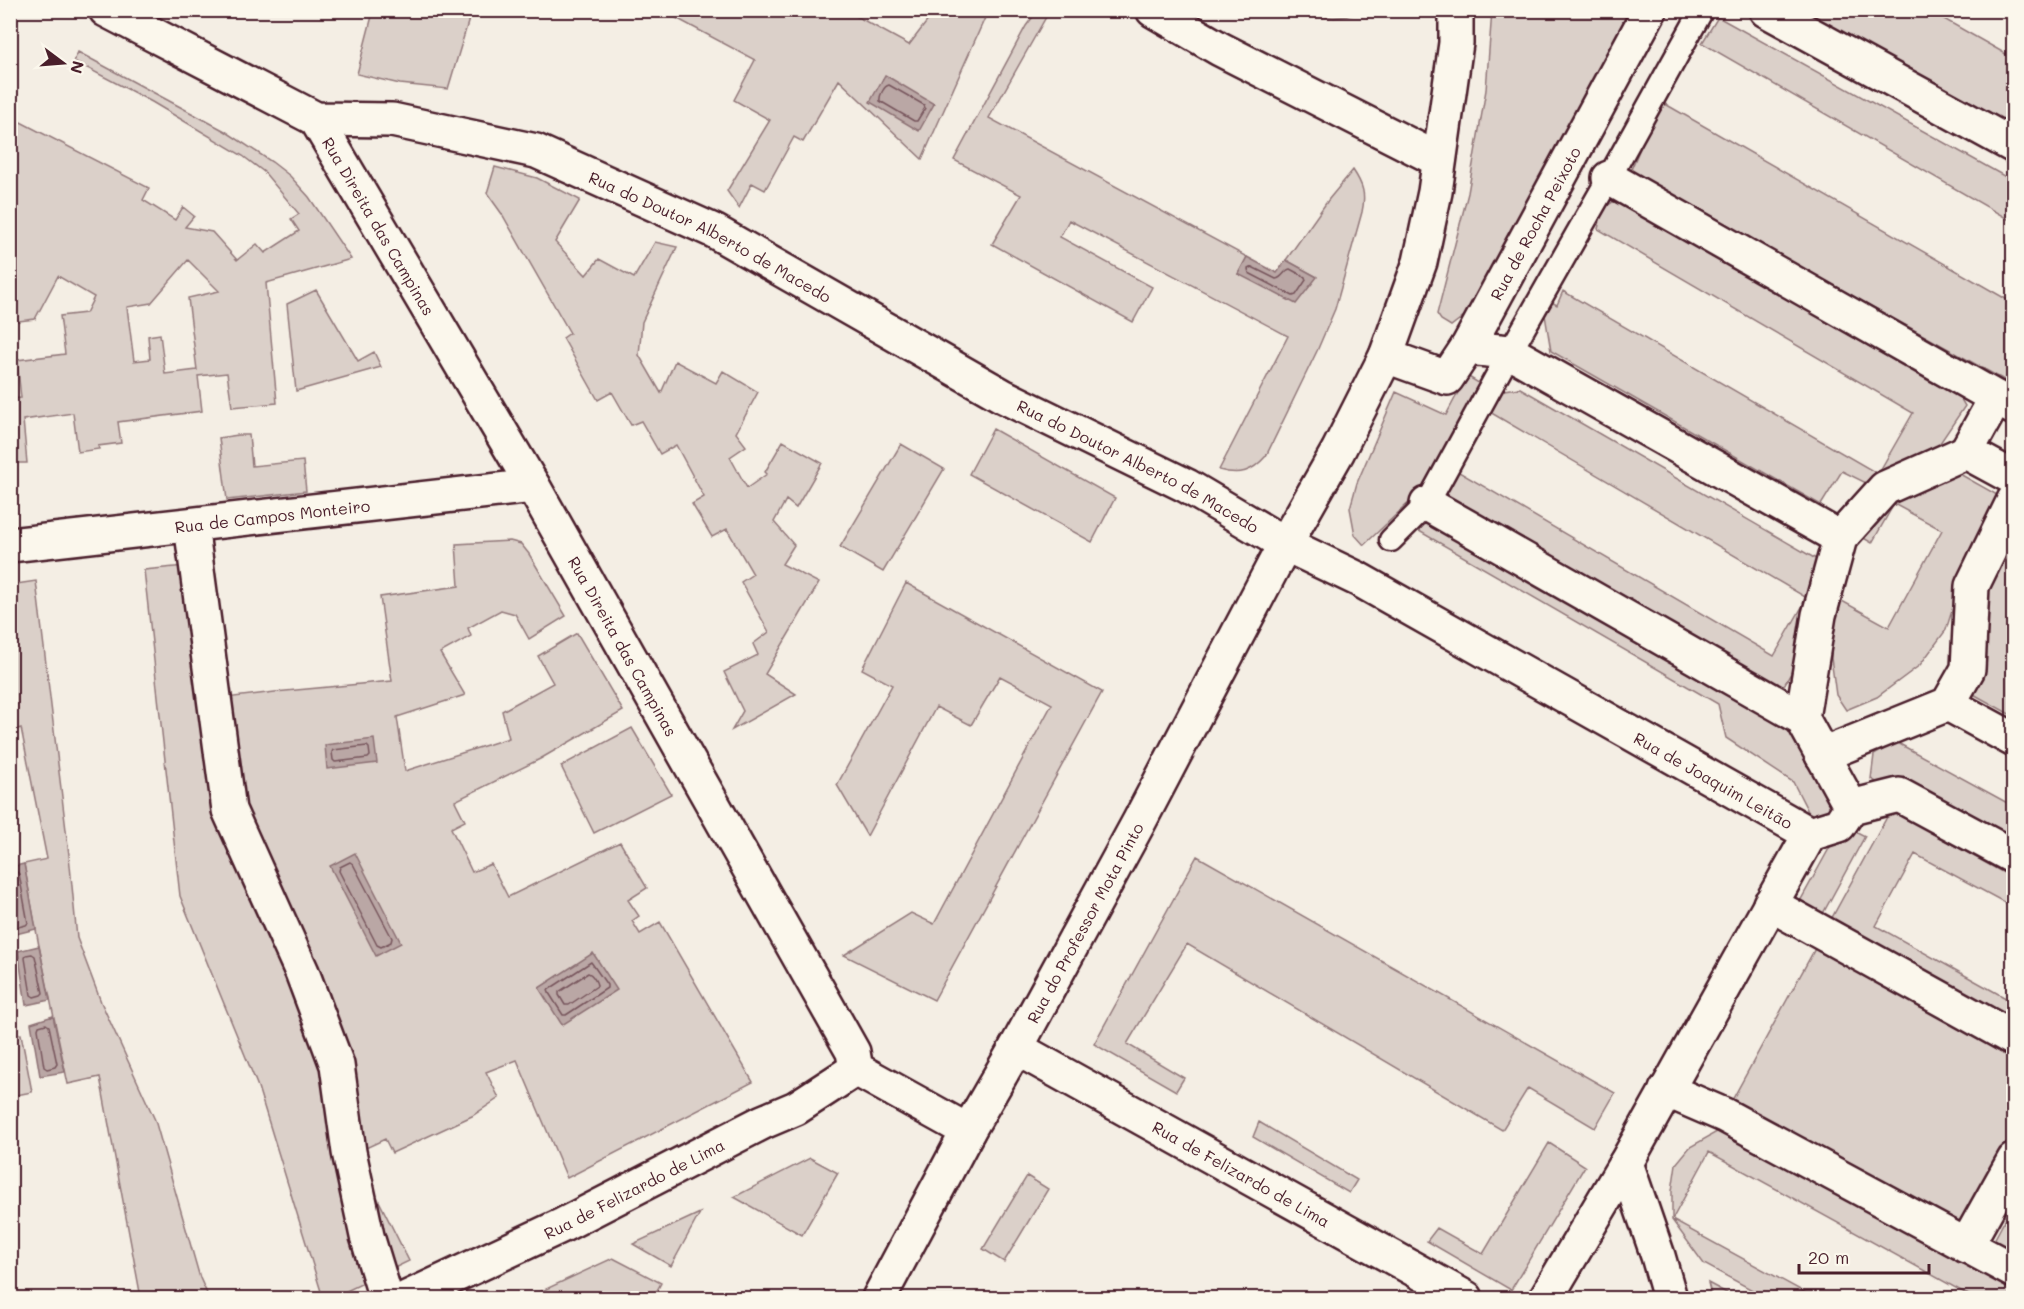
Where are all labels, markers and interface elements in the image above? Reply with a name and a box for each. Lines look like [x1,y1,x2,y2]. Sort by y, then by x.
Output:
north arrow [33,33,93,93]
text: N [66,59,90,76]
street label: Rua Direita das Campinas [318,133,440,319]
street label: Rua de Rocha Peixoto [1485,143,1585,303]
street label: Rua do Doutor Alberto de Macedo [586,166,835,306]
street label: Rua do Doutor Alberto de Macedo [1014,394,1263,537]
street label: Rua de Campos Monteiro [174,494,371,537]
street label: Rua Direita das Campinas [564,552,683,740]
street label: Rua de Joaquim Leitão [1631,727,1797,833]
street label: Rua do Professor Mota Pinto [1021,819,1147,1026]
street label: Rua de Felizardo de Lima [1149,1116,1334,1231]
street label: Rua de Felizardo de Lima [540,1133,728,1243]
scale bar [1799,1237,1930,1275]
text: 20 m [1808,1245,1849,1269]

